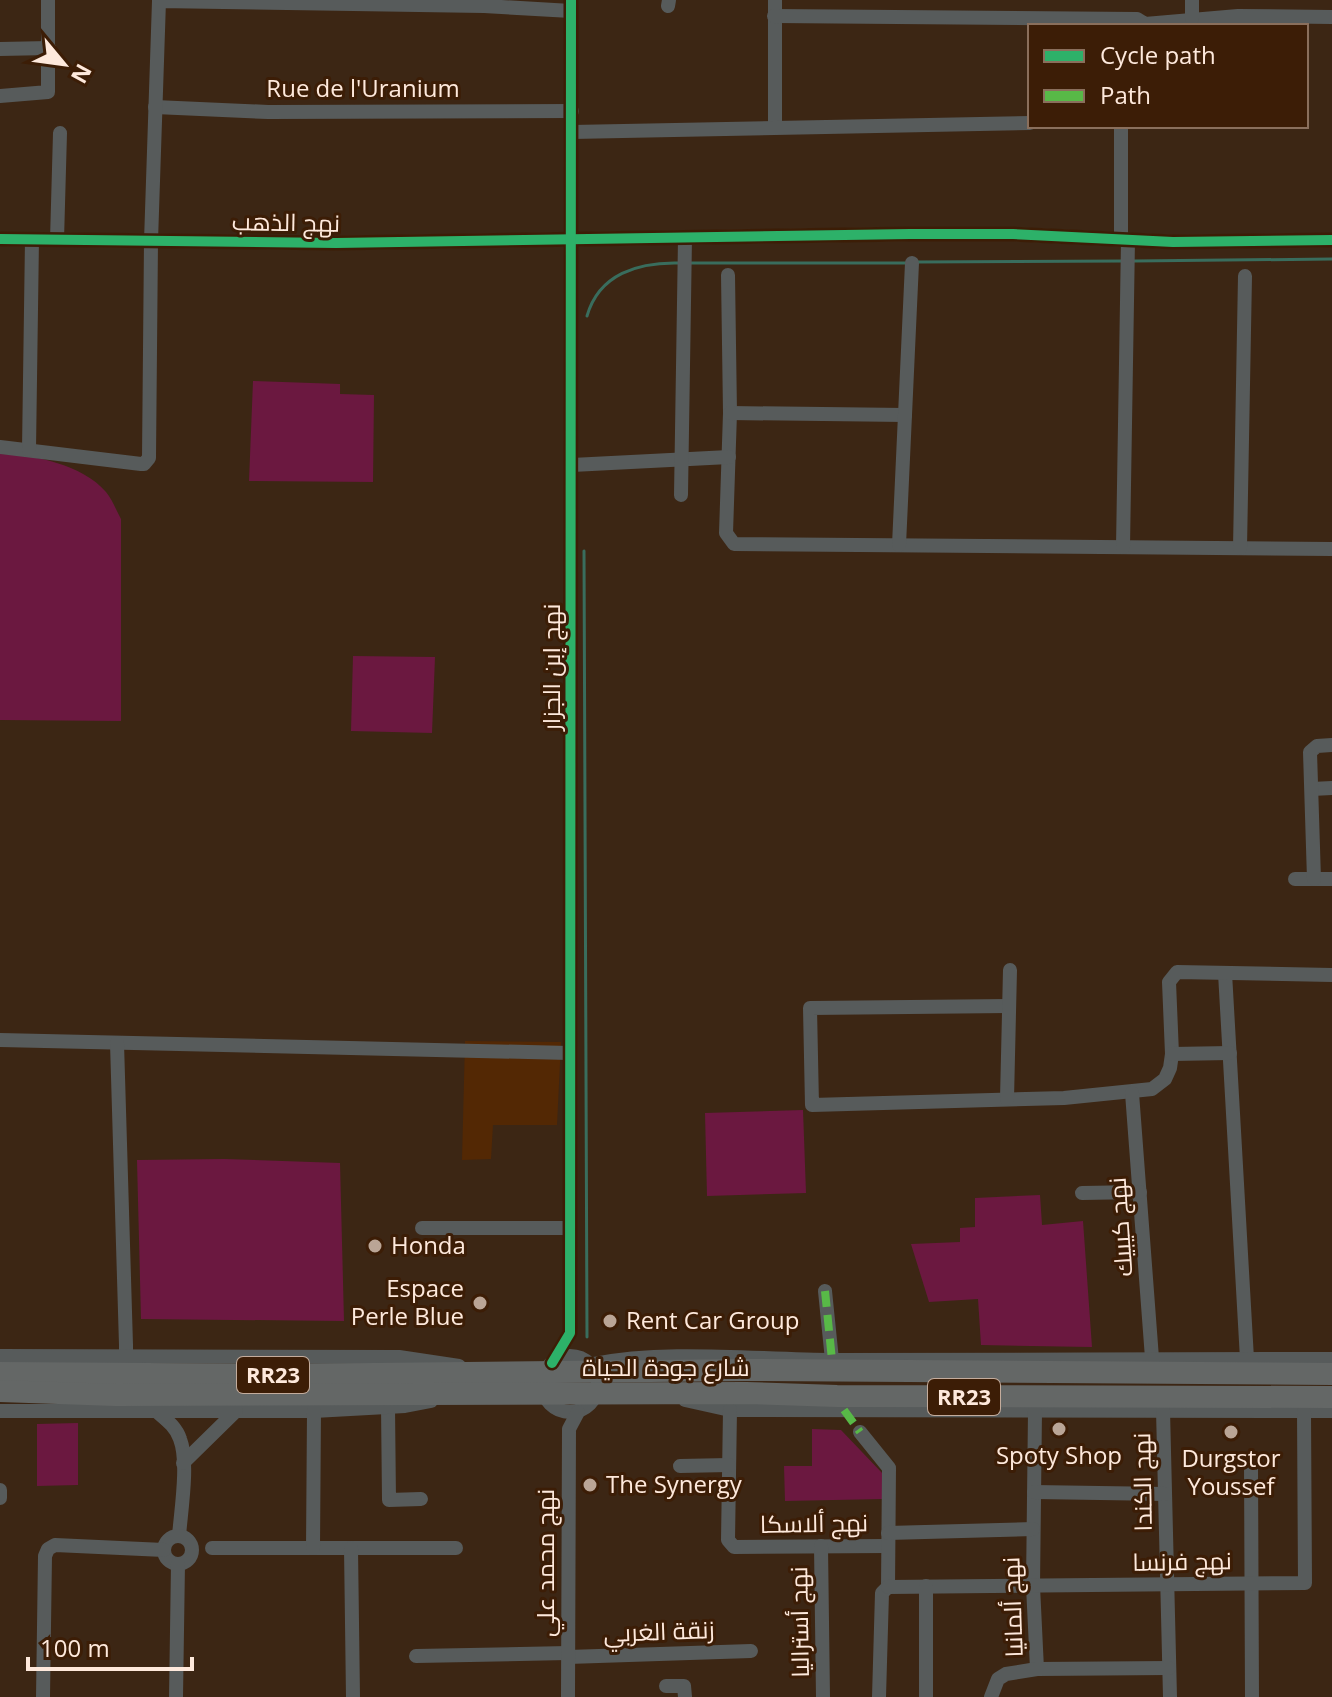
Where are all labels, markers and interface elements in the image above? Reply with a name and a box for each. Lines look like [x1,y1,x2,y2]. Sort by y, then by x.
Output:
north arrow [24,24,104,104]
legend [1028,24,1308,128]
text: Cycle path [1100,38,1216,71]
text: N [65,59,100,89]
street label: Rue de l'Uranium [266,71,460,104]
text: Path [1100,78,1151,111]
street label: نهج الذهب [232,204,340,240]
street label: نهج إبن الجزار [534,604,568,732]
street label: نهج كيبيك [1100,1176,1140,1278]
place label: Honda [391,1228,466,1261]
marker: Honda [366,1237,384,1255]
place label: Espace Perle Blue [351,1271,464,1332]
marker: Espace Perle Blue [471,1294,489,1312]
place label: Rent Car Group [626,1303,799,1336]
marker: Rent Car Group [601,1312,619,1330]
street label: شارع جودة الحياة [582,1350,750,1384]
road number: RR23 [237,1357,309,1393]
road number: RR23 [928,1379,1000,1415]
marker: Spoty Shop [1050,1420,1068,1438]
marker: Durgstor Youssef [1222,1423,1240,1441]
street label: نهج الكندا [1124,1432,1160,1532]
place label: Spoty Shop [996,1438,1122,1471]
place label: Durgstor Youssef [1181,1441,1281,1502]
place label: The Synergy [606,1467,743,1500]
marker: The Synergy [581,1476,599,1494]
street label: نهج محمد علي [528,1489,565,1637]
street label: نهج ألاسكا [760,1505,868,1541]
street label: نهج فرنسا [1132,1543,1232,1579]
street label: نهج ألمانيا [993,1556,1031,1658]
street label: نهج أستراليا [781,1566,817,1678]
street label: زنقة الغربي [603,1612,715,1653]
scale bar [28,1621,192,1671]
text: 100 m [40,1631,110,1664]

